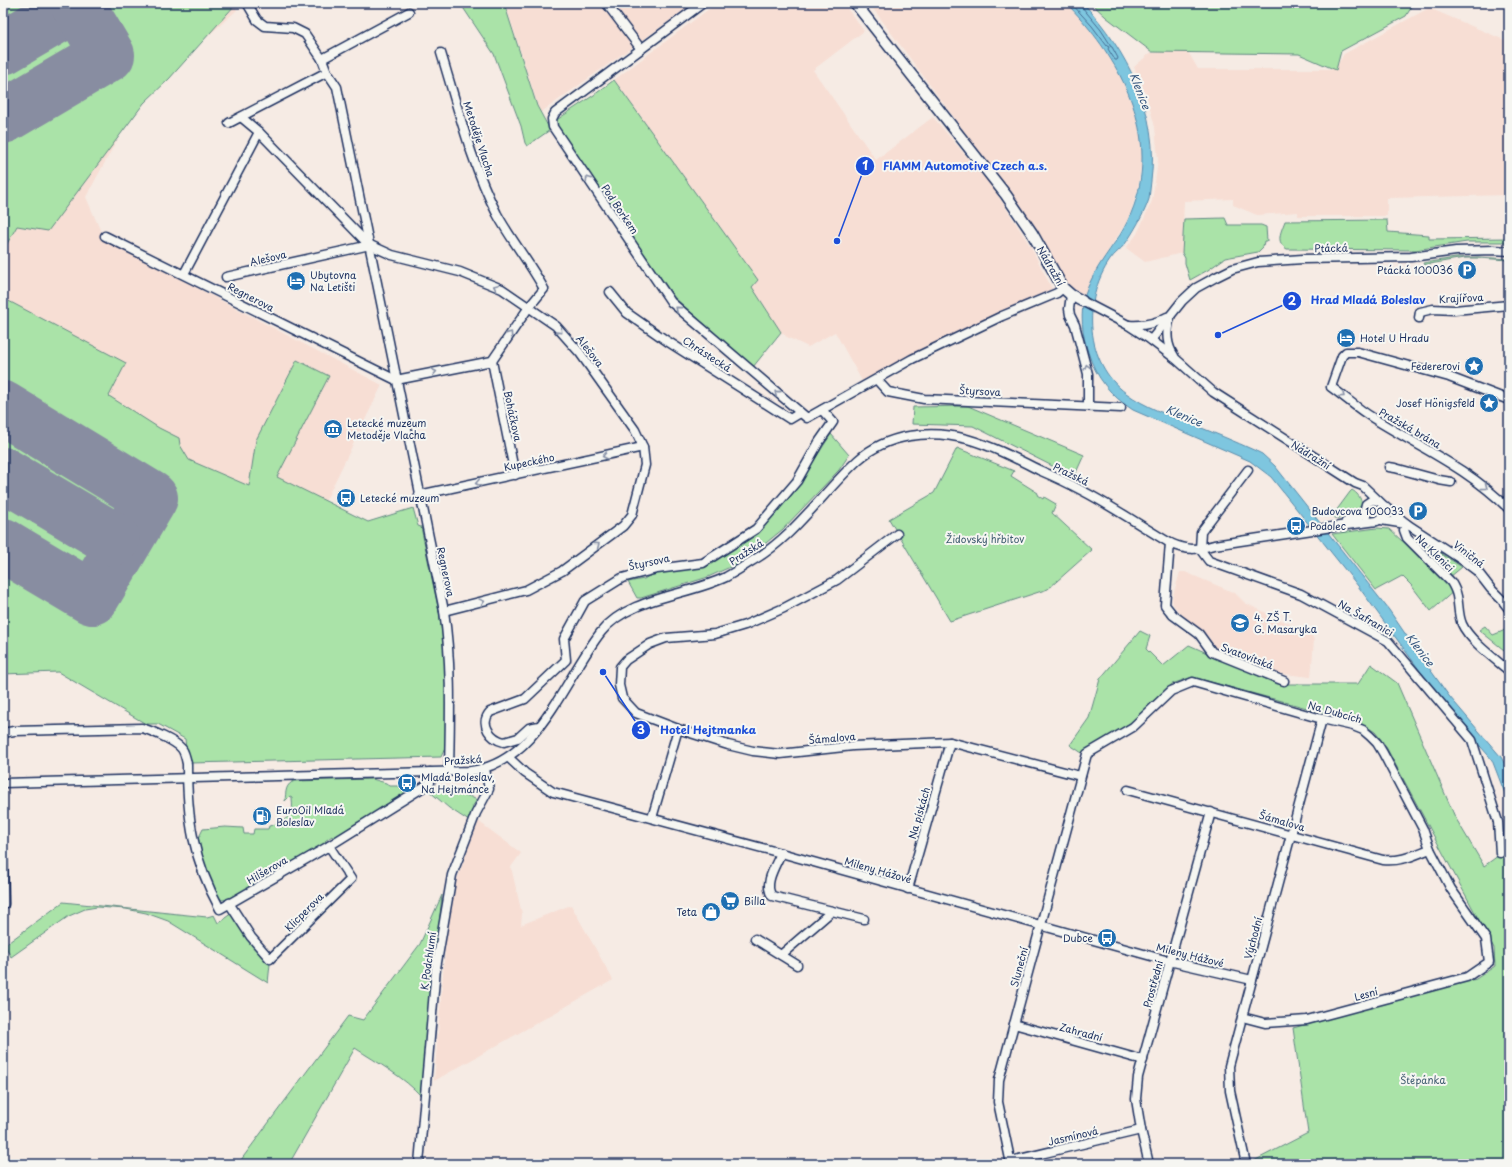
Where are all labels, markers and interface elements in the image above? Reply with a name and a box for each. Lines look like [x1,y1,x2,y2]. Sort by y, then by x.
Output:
water label: Klenice [1126,70,1156,113]
street label: Metoděje Vlacha [460,99,499,179]
callout: FIAMM Automotive Czech a.s. [855,155,1056,178]
text: 1 [862,156,868,174]
text: FIAMM Automotive Czech a.s. [883,157,1047,174]
one-way arrow [585,176,593,183]
street label: Pod Borkem [598,181,643,237]
street label: Ptácká [1314,240,1349,255]
street label: Nádražní [1034,243,1069,289]
street label: Alešova [248,246,288,269]
parking icon: Ptácká 100036 [1456,259,1478,281]
place label: Ptácká 100036 [1377,262,1453,277]
place label: Ubytovna Na Letišti [310,267,357,294]
hotel icon: Ubytovna Na Letišti [285,270,307,292]
street label: Regnerova [225,278,278,315]
one-way arrow [493,284,501,292]
callout: Hrad Mladá Boleslav [1282,289,1434,312]
street label: Krajířova [1438,289,1485,306]
text: 2 [1288,291,1297,309]
text: Hrad Mladá Boleslav [1311,291,1426,308]
one-way arrow [676,306,683,313]
one-way arrow [555,326,563,334]
hotel icon: Hotel U Hradu [1335,327,1357,349]
place label: Hotel U Hradu [1360,330,1429,345]
one-way arrow [505,331,513,338]
street label: Alešova [573,331,608,371]
street label: Chrástecká [680,332,735,375]
place icon: Federerovi [1463,355,1485,377]
place label: Federerovi [1411,358,1460,373]
one-way arrow [1083,364,1091,371]
one-way arrow [431,369,437,377]
street label: Štyrsova [959,382,1002,400]
street label: Boháčkova [501,389,526,443]
one-way arrow [774,391,782,398]
one-way arrow [1338,391,1345,398]
place icon: Josef Hönigsfeld [1478,392,1500,414]
place label: Josef Hönigsfeld [1396,395,1475,410]
water label: Klenice [1163,400,1206,431]
street label: Pražská brána [1376,404,1445,452]
place label: Letecké muzeum Metoděje Vlacha [347,415,427,442]
museum icon: Letecké muzeum Metoděje Vlacha [322,418,344,440]
street label: Nádražní [1289,437,1334,473]
street label: Kupeckého [502,449,556,474]
one-way arrow [602,451,608,459]
street label: Pražská [1051,458,1092,489]
one-way arrow [475,478,481,487]
one-way arrow [1481,483,1488,490]
bus stop icon: Letecké muzeum [335,487,357,509]
place label: Letecké muzeum [360,490,439,505]
parking icon: Budovcova 100033 [1407,500,1429,522]
place label: Budovcova 100033 [1311,503,1404,518]
bus stop icon: Podolec [1285,515,1307,537]
place label: Podolec [1310,518,1346,533]
street label: Na Klenici [1413,530,1458,575]
park label: Židovský hřbitov [946,531,1024,546]
street label: Pražská [726,535,766,568]
street label: Viničná [1451,537,1489,571]
one-way arrow [593,543,600,550]
street label: Regnerova [434,546,459,599]
street label: Štyrsova [627,550,672,574]
street label: Na Šafranici [1336,596,1397,640]
one-way arrow [478,598,485,607]
place label: 4. ZŠ T. G. Masaryka [1254,609,1318,636]
school or university icon: 4. ZŠ T. G. Masaryka [1229,612,1251,634]
water label: Klenice [1402,629,1439,671]
street label: Svatovítská [1219,639,1276,673]
street label: Na Dubcích [1306,697,1364,726]
callout: Hotel Hejtmanka [631,718,764,741]
text: 3 [637,720,645,738]
text: Hotel Hejtmanka [660,721,757,738]
street label: Šámalova [808,728,857,747]
street label: Pražská [443,751,483,768]
place label: Mladá Boleslav, Na Hejtmánce [421,769,495,796]
bus stop icon: Mladá Boleslav, Na Hejtmánce [396,772,418,794]
street label: Na pískách [904,785,933,841]
place label: EuroOil Mladá Boleslav [276,802,345,829]
fuel station icon: EuroOil Mladá Boleslav [251,805,273,827]
street label: Šámalova [1257,807,1308,834]
street label: Hilšerova [244,851,291,887]
street label: Mileny Hážové [843,853,913,887]
street label: Klicperova [281,888,327,934]
supermarket icon: Billa [719,890,741,912]
place label: Billa [744,893,766,908]
shop icon: Teta [700,901,722,923]
place label: Teta [676,904,698,919]
street label: Východní [1240,915,1266,961]
bus stop icon: Dubce [1096,927,1118,949]
street label: K Podchlumí [416,930,439,991]
place label: Dubce [1063,930,1094,945]
street label: Mileny Hážové [1155,939,1225,971]
street label: Sluneční [1006,945,1031,989]
street label: Prostřední [1139,958,1166,1009]
street label: Lesní [1352,983,1380,1004]
street label: Zahradní [1058,1019,1105,1045]
park label: Štěpánka [1400,1072,1447,1087]
street label: Jasmínová [1046,1122,1100,1149]

